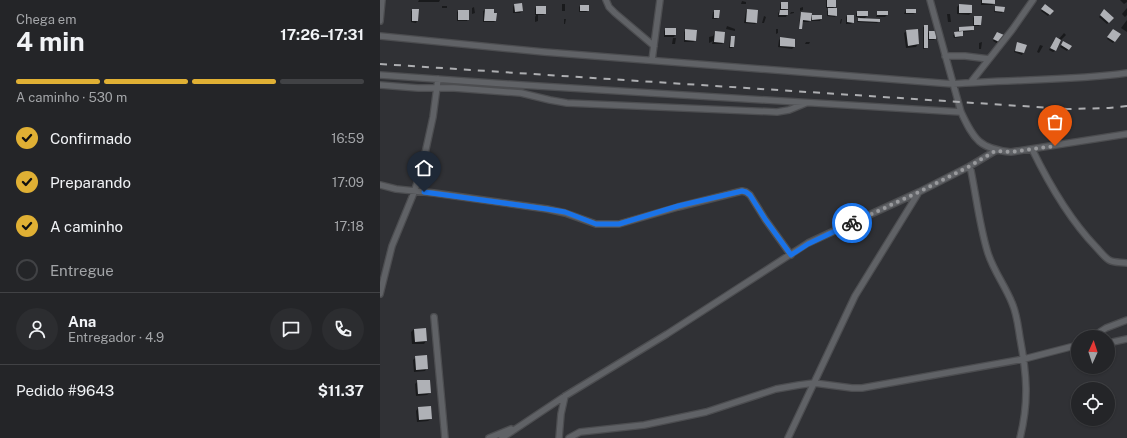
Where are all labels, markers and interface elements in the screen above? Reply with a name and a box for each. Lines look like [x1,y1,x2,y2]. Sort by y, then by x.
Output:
text: Chega em [16,12,76,27]
text: 4 min [16,26,85,57]
text: 17:26–17:31 [280,26,364,43]
text: A caminho · 530 m [16,90,127,105]
pin [1038,105,1072,146]
icon: bag [1044,111,1066,133]
icon: check [16,127,38,149]
text: Confirmado [50,130,131,147]
text: 16:59 [331,131,364,146]
pin [407,151,441,192]
icon: home [413,157,435,179]
icon: check [16,171,38,193]
text: Preparando [50,174,131,191]
text: 17:09 [332,175,364,190]
courier [832,203,872,243]
icon: bike [841,212,863,234]
icon: check [16,215,38,237]
text: A caminho [50,218,123,235]
text: 17:18 [334,219,364,234]
text: Entregue [50,262,114,279]
button: person [16,308,58,350]
button: chat [270,308,312,350]
button: phone [322,308,364,350]
text: Ana [68,313,96,330]
text: Entregador · 4.9 [68,330,164,345]
north arrow [1071,330,1115,374]
map controls [1071,330,1115,426]
text: Pedido #9643 [16,382,114,399]
text: $11.37 [318,382,364,399]
button: locate [1071,382,1115,426]

